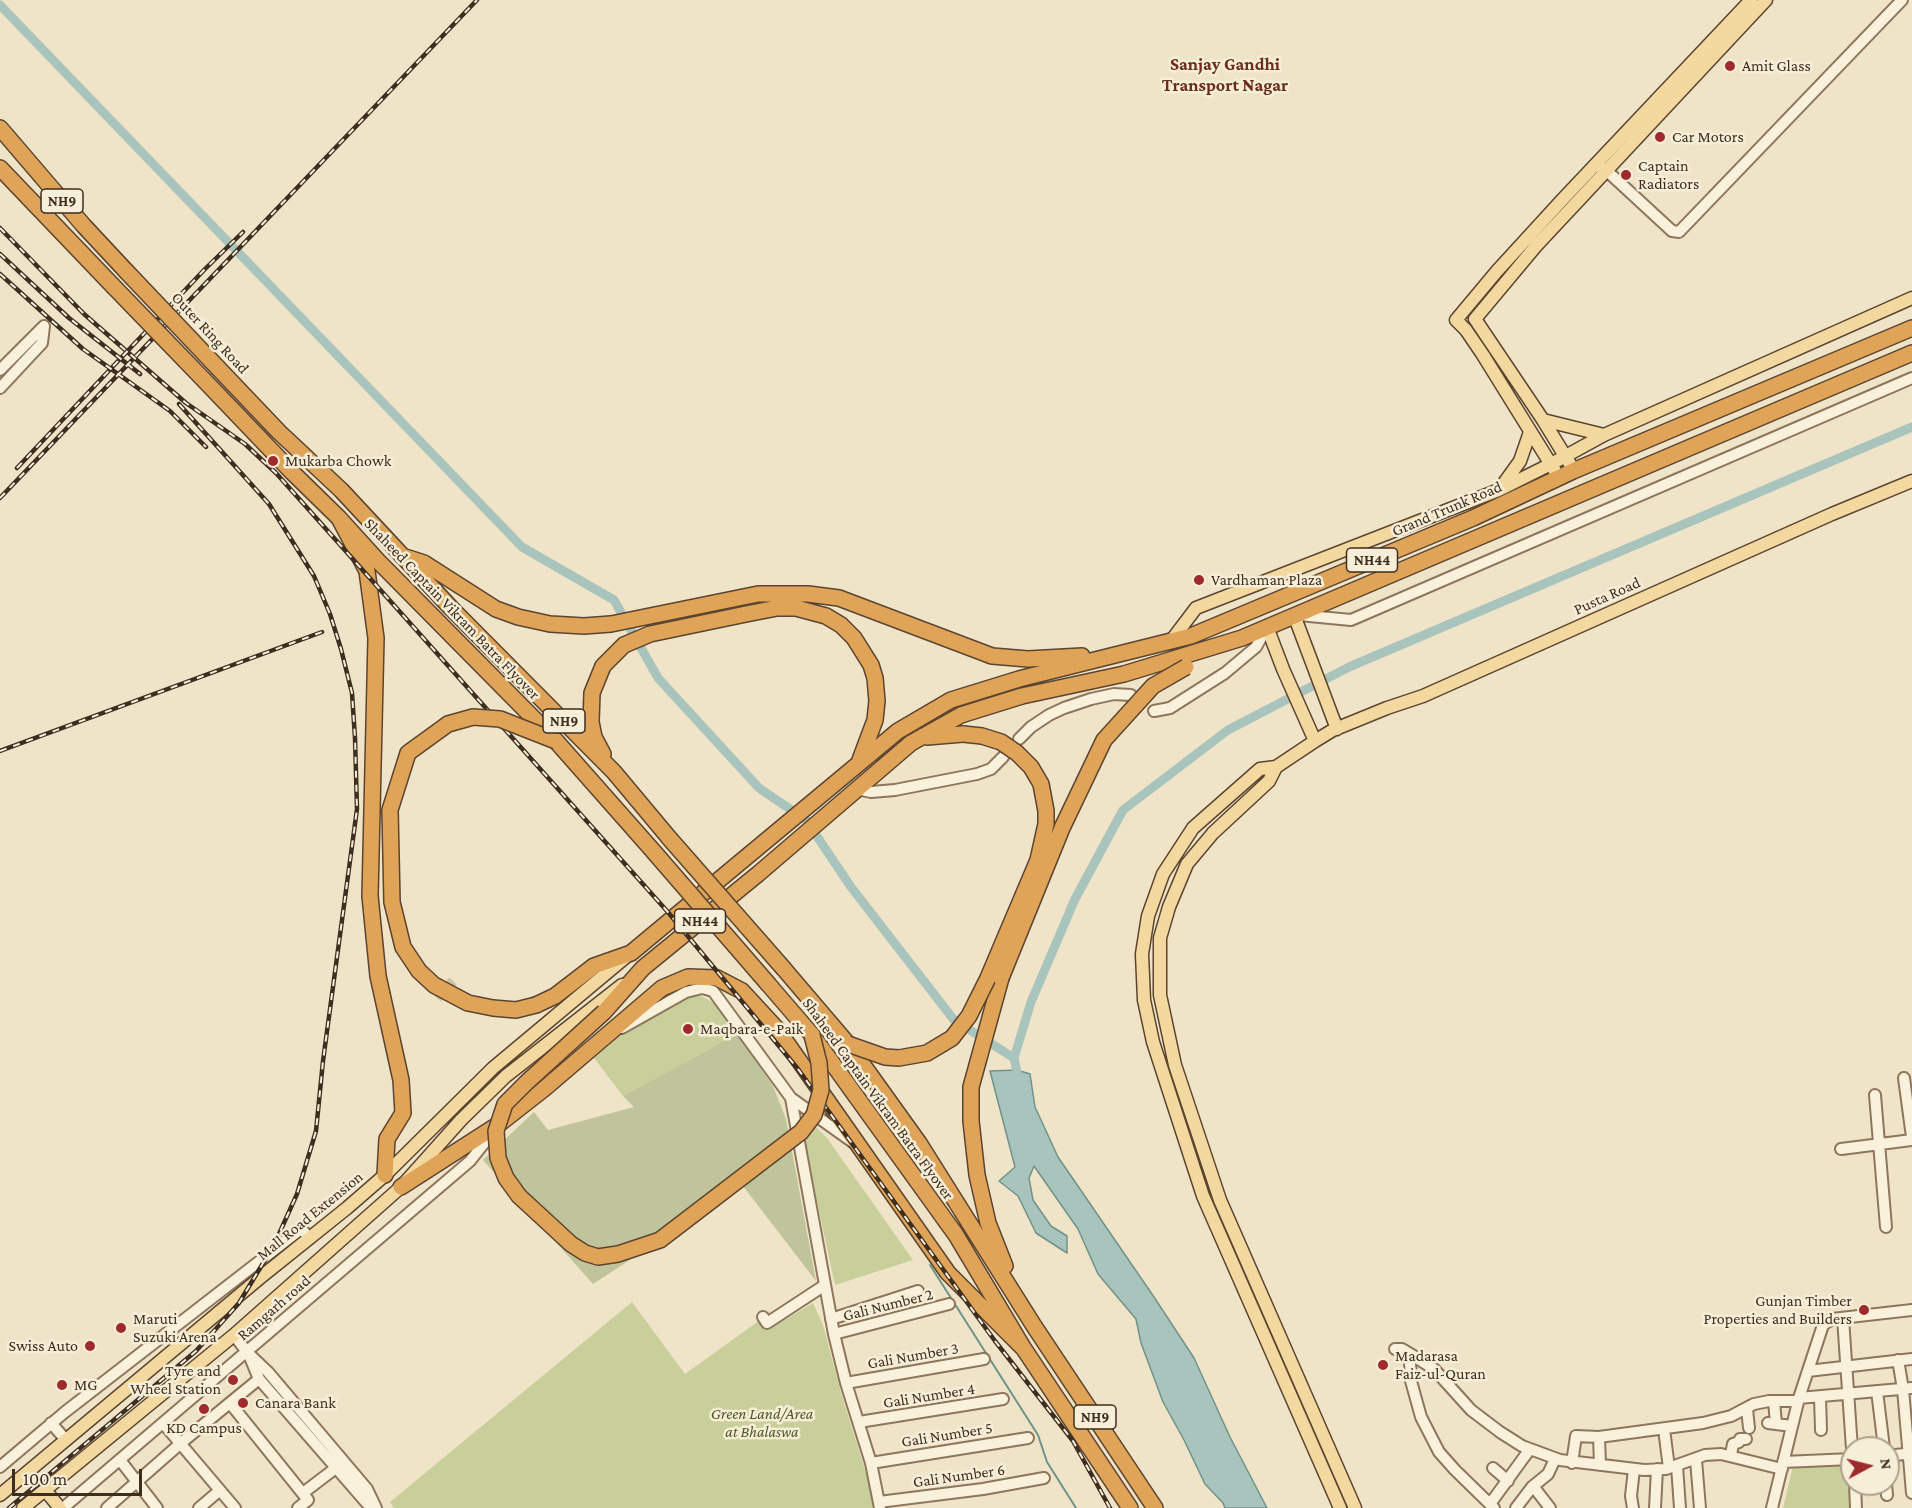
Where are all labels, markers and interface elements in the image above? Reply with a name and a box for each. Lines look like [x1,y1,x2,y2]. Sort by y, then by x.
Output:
district label: Sanjay Gandhi Transport Nagar [1162,53,1288,96]
place label: Amit Glass [1742,56,1811,76]
marker: Amit Glass [1723,59,1737,73]
place label: Car Motors [1672,127,1744,147]
marker: Car Motors [1653,130,1667,144]
place label: Captain Radiators [1638,156,1699,194]
marker: Captain Radiators [1619,168,1633,182]
road number: NH9 [41,189,83,213]
street label: Outer Ring Road [167,288,253,378]
place label: Mukarba Chowk [285,451,391,471]
marker: Mukarba Chowk [266,454,280,468]
street label: Grand Trunk Road [1389,477,1505,541]
street label: Shaheed Captain Vikram Batra Flyover [360,514,544,704]
road number: NH44 [1346,548,1398,572]
place label: Vardhaman Plaza [1211,570,1322,590]
marker: Vardhaman Plaza [1192,573,1206,587]
street label: Pusta Road [1571,573,1643,619]
road number: NH9 [543,709,585,733]
road number: NH44 [674,909,726,933]
street label: Shaheed Captain Vikram Batra Flyover [798,994,958,1204]
place label: Maqbara-e-Paik [700,1019,803,1039]
marker: Maqbara-e-Paik [681,1022,695,1036]
street label: Mall Road Extension [253,1167,367,1265]
street label: Ramgarh road [234,1271,314,1345]
street label: Gali Number 2 [841,1285,935,1325]
place label: Gunjan Timber Properties and Builders [1703,1291,1852,1329]
marker: Gunjan Timber Properties and Builders [1857,1303,1871,1317]
place label: Maruti Suzuki Arena [133,1309,217,1347]
marker: Maruti Suzuki Arena [114,1321,128,1335]
place label: Swiss Auto [9,1336,78,1356]
marker: Swiss Auto [83,1339,97,1353]
street label: Gali Number 3 [866,1339,960,1373]
place label: Madarasa Faiz-ul-Quran [1395,1346,1486,1384]
marker: Madarasa Faiz-ul-Quran [1376,1358,1390,1372]
place label: Tyre and Wheel Station [130,1361,221,1399]
marker: Tyre and Wheel Station [226,1373,240,1387]
place label: MG [74,1375,97,1395]
marker: MG [55,1378,69,1392]
street label: Gali Number 4 [882,1379,976,1413]
place label: Canara Bank [255,1393,336,1413]
marker: Canara Bank [236,1396,250,1410]
marker: KD Campus [197,1402,211,1416]
park label: Green Land/Area at Bhalaswa [711,1404,813,1442]
road number: NH9 [1074,1405,1116,1429]
place label: KD Campus [166,1418,242,1438]
street label: Gali Number 5 [900,1418,994,1452]
north arrow [1840,1436,1900,1496]
scale bar [15,1457,146,1495]
text: N [1877,1458,1895,1470]
street label: Gali Number 6 [912,1460,1006,1492]
text: 100 m [23,1469,67,1489]

